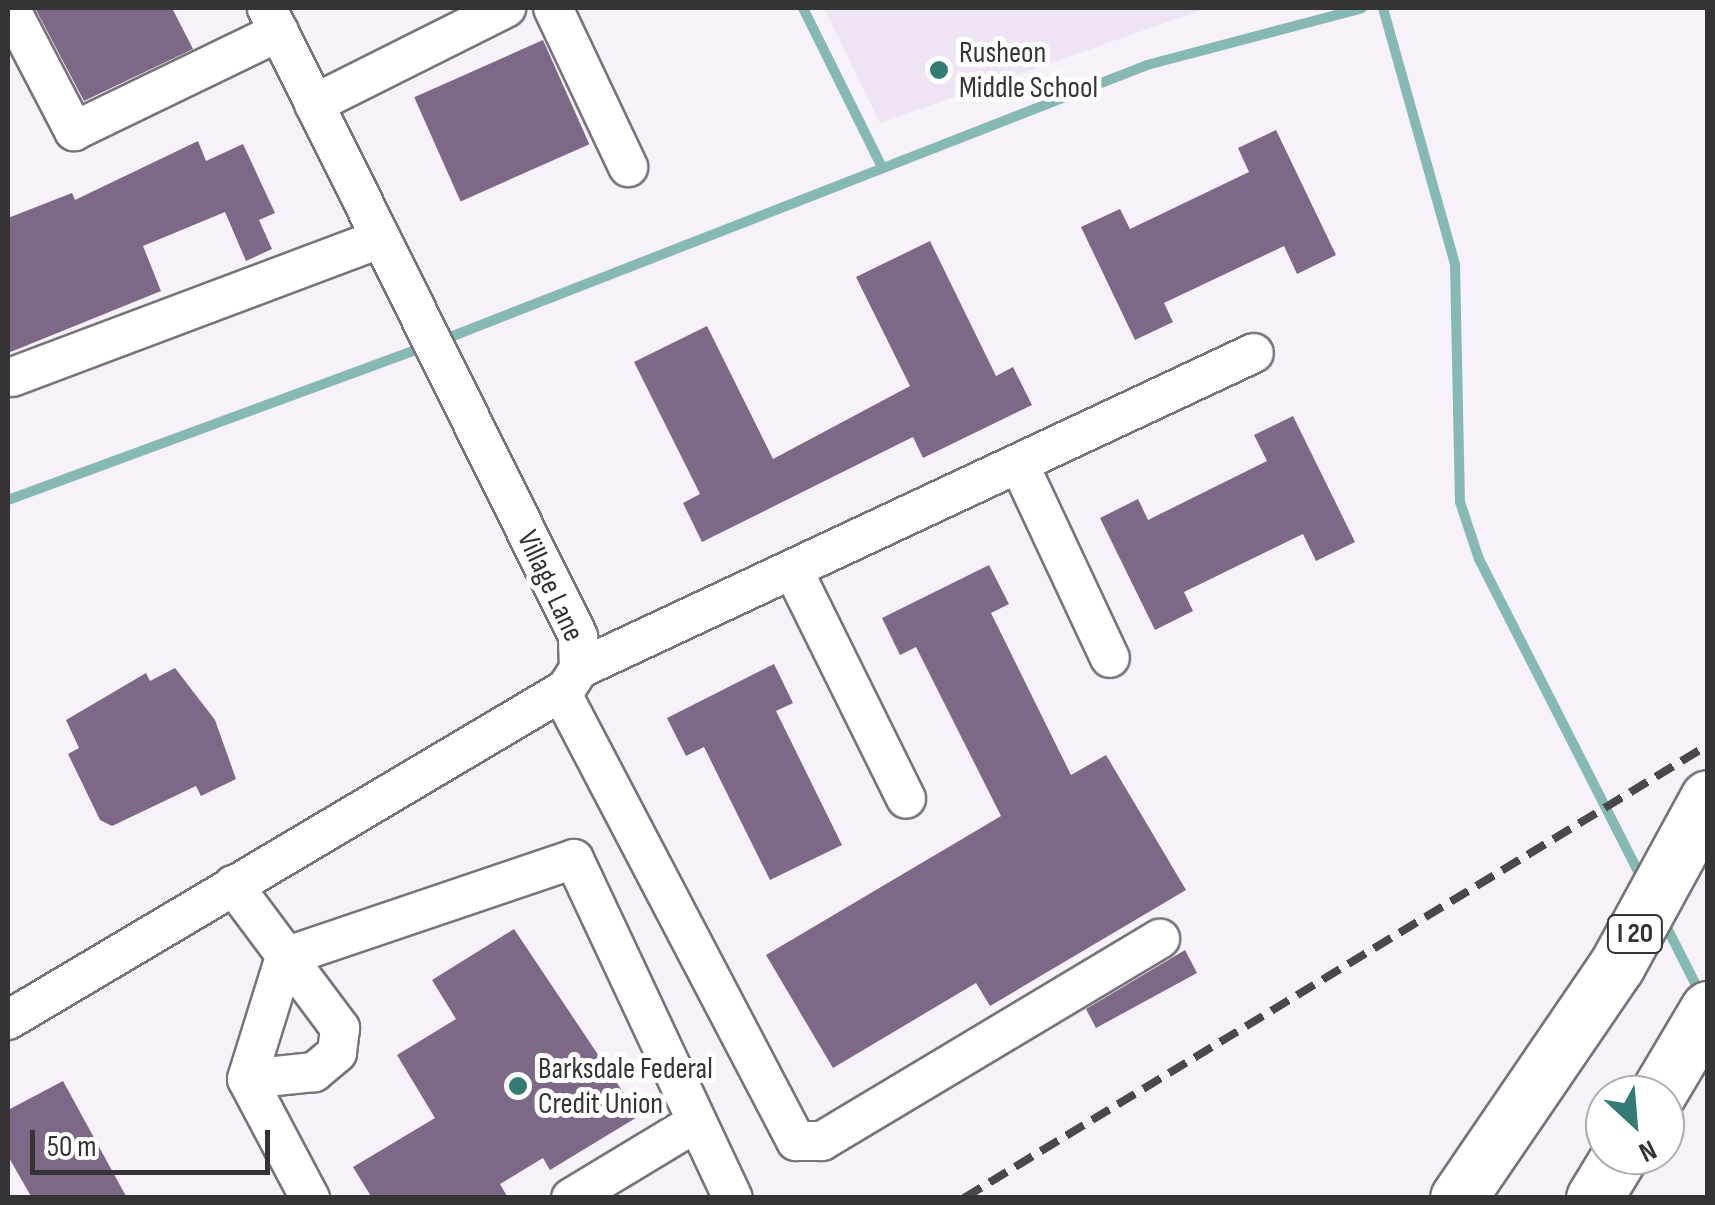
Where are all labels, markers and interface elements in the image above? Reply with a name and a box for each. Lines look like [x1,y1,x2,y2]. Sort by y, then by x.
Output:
place label: Rusheon Middle School [959,35,1098,106]
marker: Rusheon Middle School [928,59,950,81]
street label: Village Lane [509,525,591,647]
road number: I 20 [1605,911,1665,957]
place label: Barksdale Federal Credit Union [538,1051,713,1122]
marker: Barksdale Federal Credit Union [507,1075,529,1097]
north arrow [1585,1075,1685,1175]
scale bar [35,1110,275,1172]
text: 50 m [47,1129,96,1165]
text: N [1634,1133,1661,1169]

